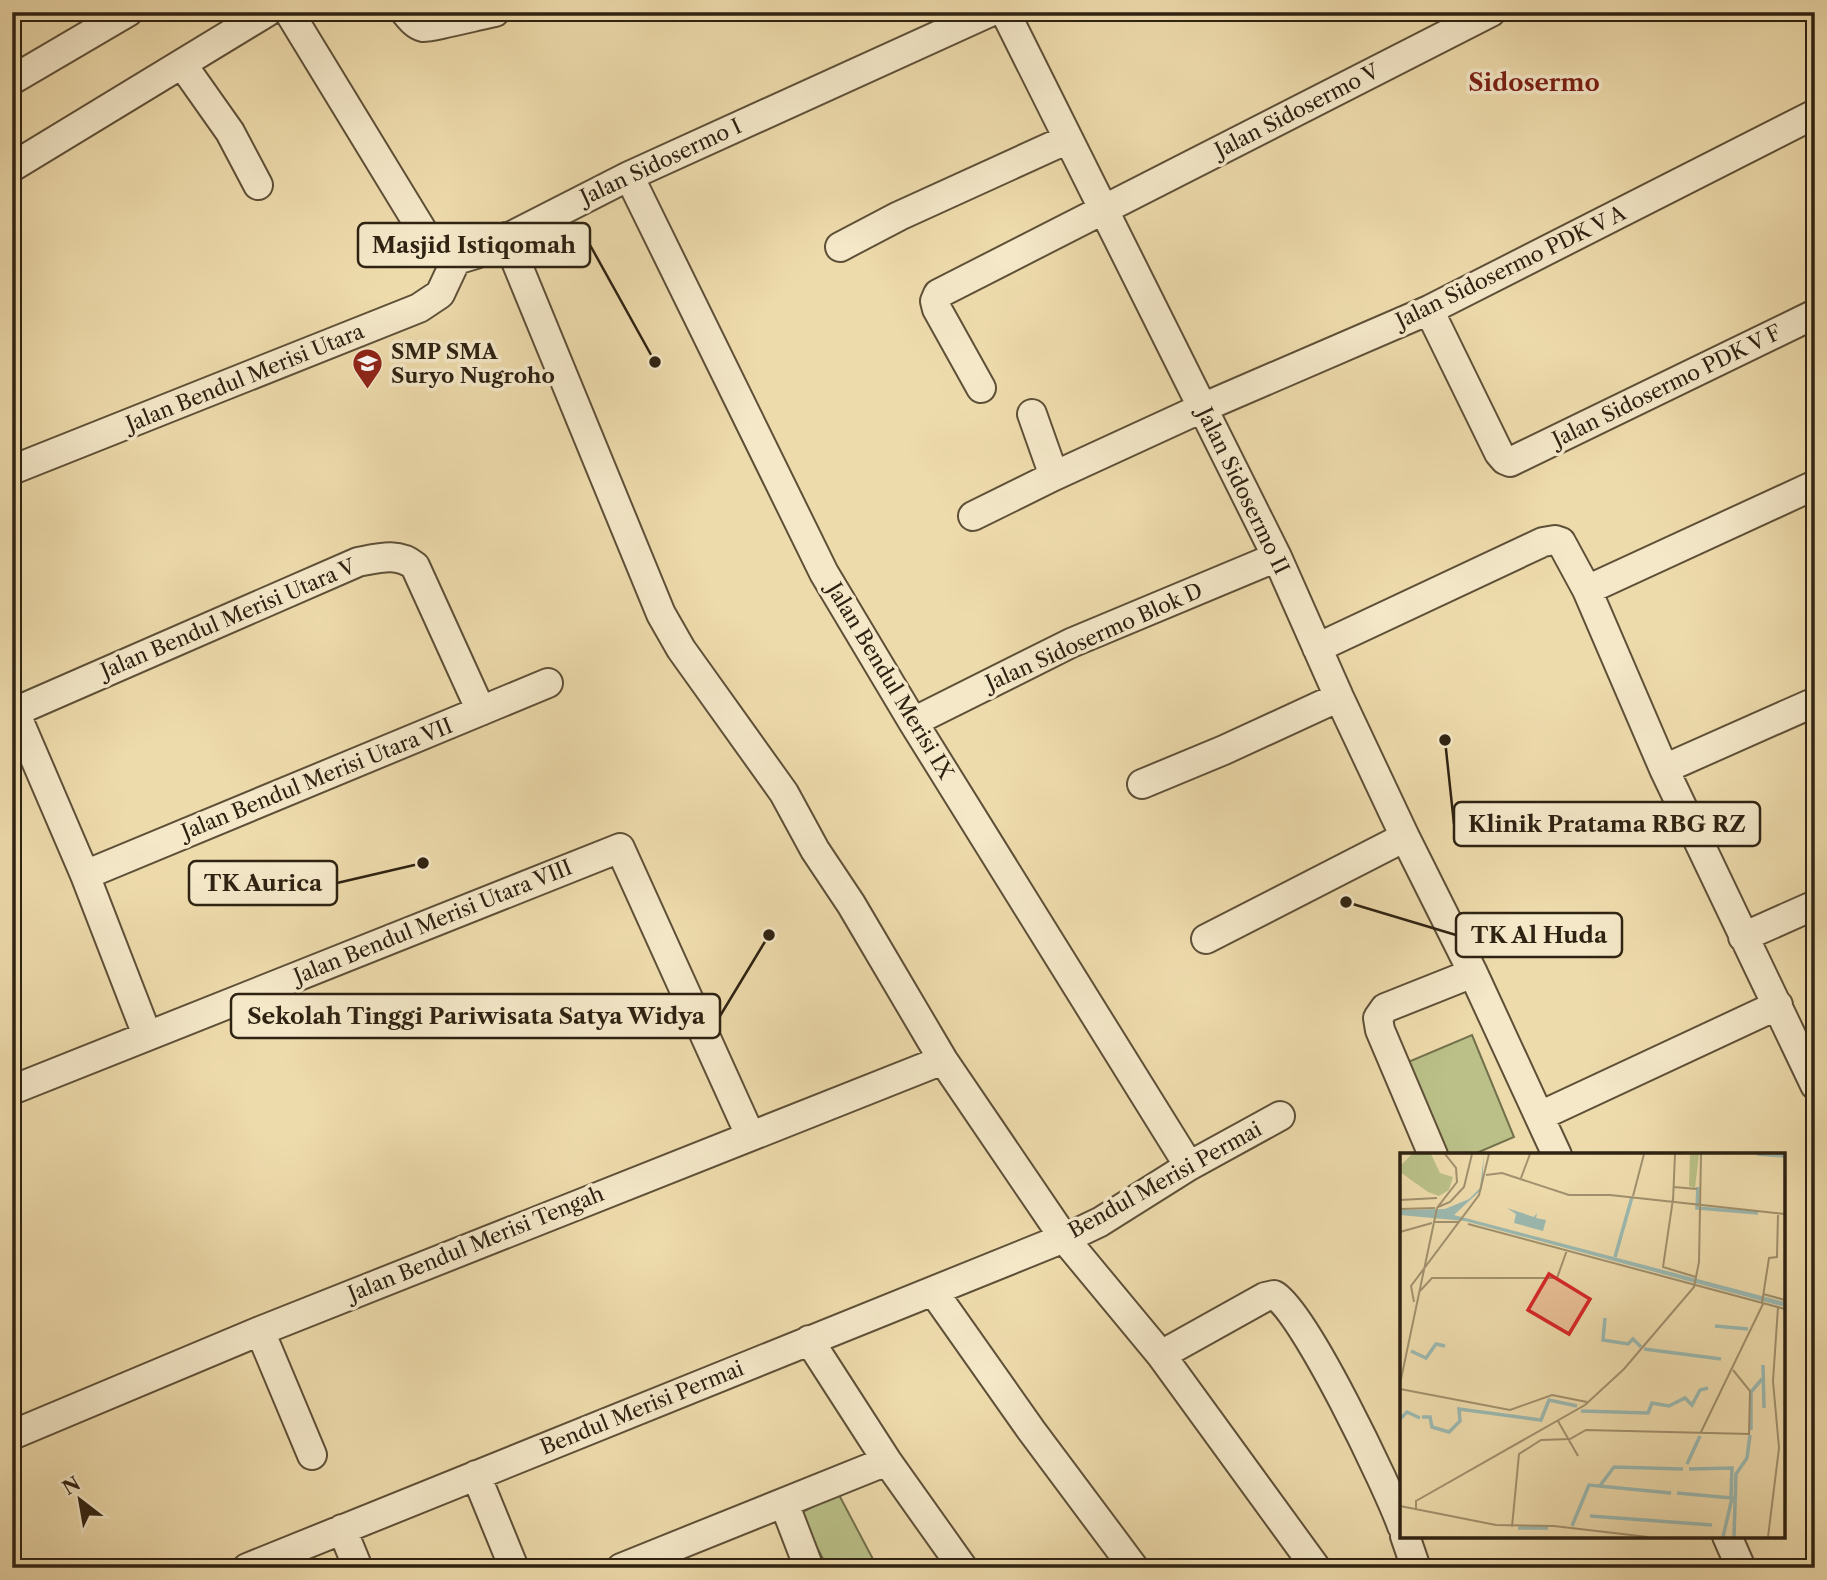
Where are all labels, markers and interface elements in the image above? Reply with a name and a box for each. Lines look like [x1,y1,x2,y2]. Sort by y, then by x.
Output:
street label: Jalan Sidosermo V [1208,58,1384,164]
district label: Sidosermo [1468,68,1600,97]
street label: Jalan Sidosermo I [574,113,745,211]
street label: Jalan Sidosermo PDK V A [1389,200,1630,334]
callout: Masjid Istiqomah [358,223,590,267]
text: Masjid Istiqomah [372,231,576,259]
street label: Jalan Bendul Merisi Utara [119,318,368,438]
street label: Jalan Sidosermo PDK V F [1546,319,1786,453]
place label: SMP SMA Suryo Nugroho [391,339,555,388]
school or university icon: SMP SMA Suryo Nugroho [351,347,385,391]
street label: Jalan Sidosermo II [1191,401,1295,578]
street label: Jalan Bendul Merisi Utara V [94,553,360,685]
street label: Jalan Bendul Merisi IX [820,575,959,784]
street label: Jalan Sidosermo Blok D [979,577,1206,697]
street label: Jalan Bendul Merisi Utara VII [175,713,456,846]
callout: Klinik Pratama RBG RZ [1454,802,1760,846]
text: Klinik Pratama RBG RZ [1468,810,1746,838]
street label: Jalan Bendul Merisi Utara VIII [287,854,576,990]
callout: TK Aurica [189,861,337,905]
text: TK Aurica [204,869,323,897]
callout: TK Al Huda [1456,913,1622,957]
text: TK Al Huda [1471,921,1608,949]
callout: Sekolah Tinggi Pariwisata Satya Widya [231,994,720,1038]
text: Sekolah Tinggi Pariwisata Satya Widya [247,1002,706,1030]
street label: Bendul Merisi Permai [1064,1116,1266,1243]
inset map [1400,1153,1785,1538]
street label: Jalan Bendul Merisi Tengah [342,1181,607,1307]
street label: Bendul Merisi Permai [537,1355,747,1460]
north arrow [46,1464,116,1534]
text: N [59,1472,85,1500]

